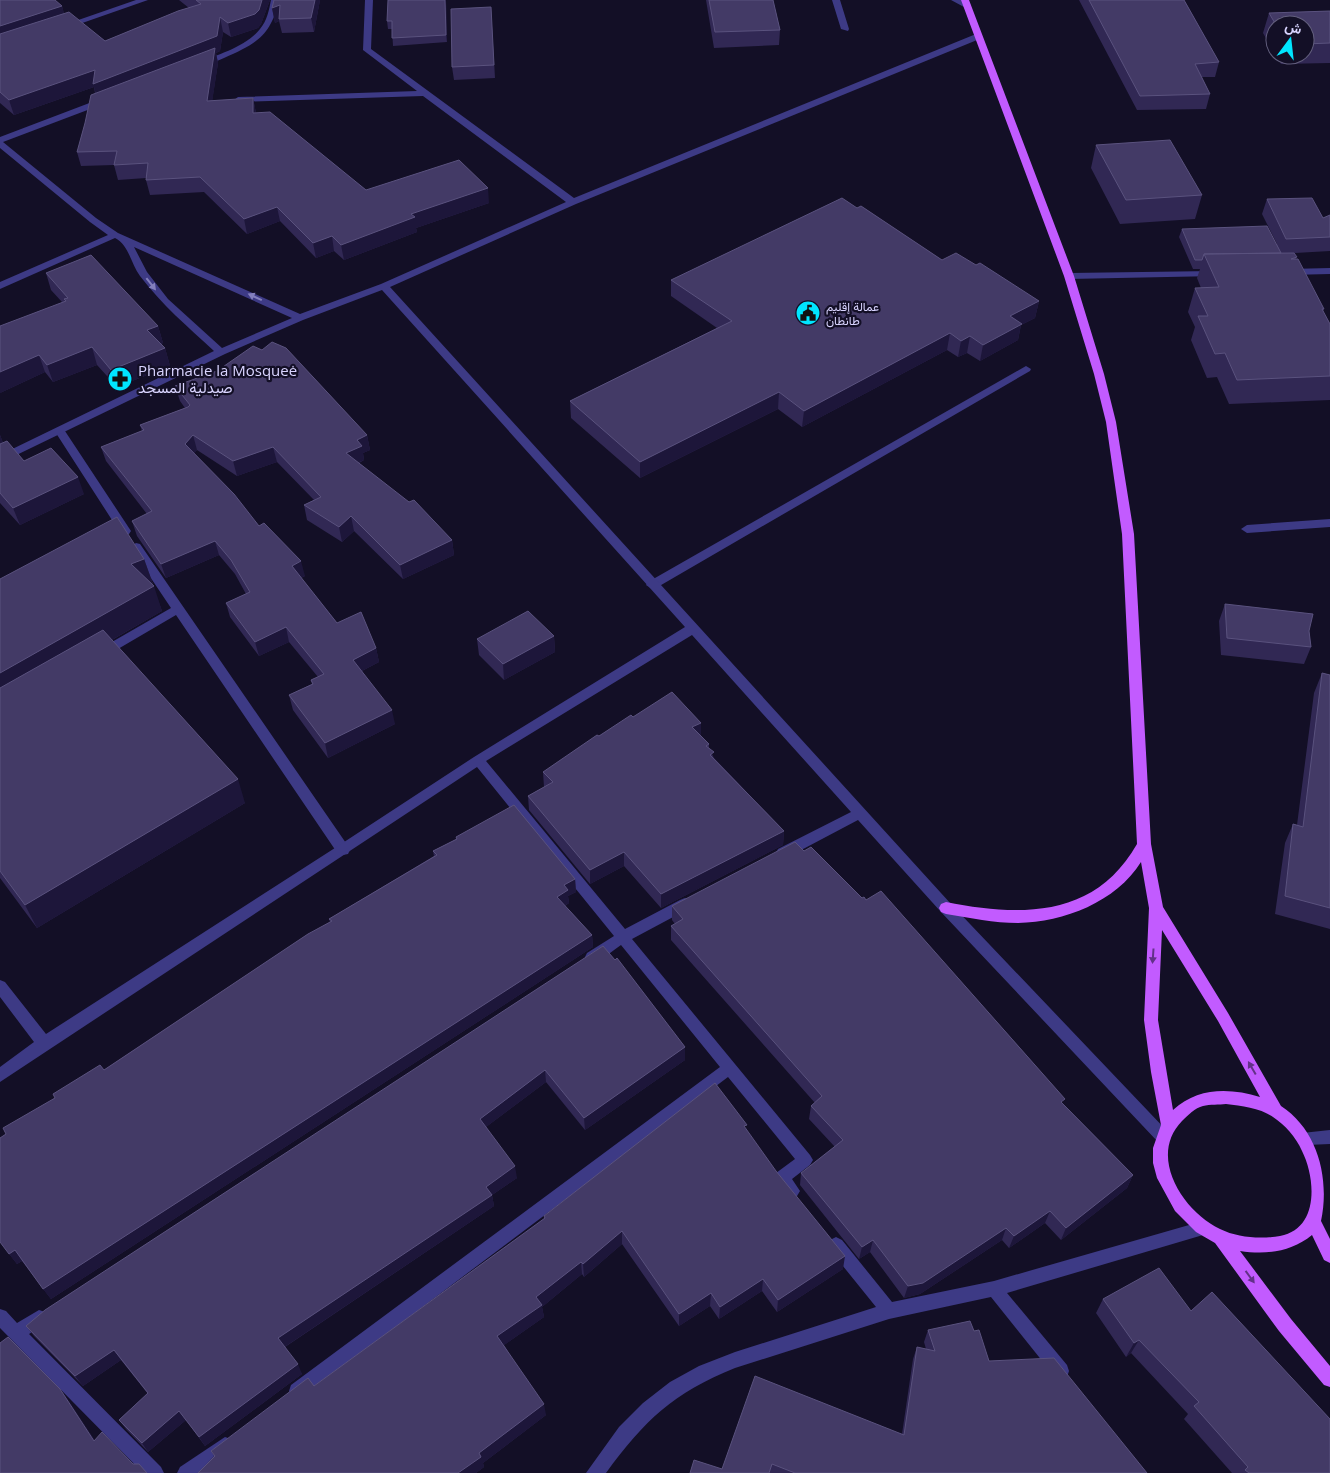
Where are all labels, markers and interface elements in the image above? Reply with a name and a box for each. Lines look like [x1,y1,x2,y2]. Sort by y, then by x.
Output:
north arrow [1265,15,1315,65]
text: ش [1283,16,1304,38]
one-way arrow [146,277,156,290]
one-way arrow [248,293,262,301]
place label: عمالة إقليم طانطان [826,298,879,329]
public building icon: عمالة إقليم طانطان [795,300,821,326]
place label: Pharmacie la Mosqueė صيدلية المسجد [138,360,297,397]
pharmacy icon: Pharmacie la Mosqueė صيدلية المسجد [107,366,133,392]
one-way arrow [1149,949,1157,965]
one-way arrow [1248,1061,1256,1076]
one-way arrow [1245,1271,1255,1284]

